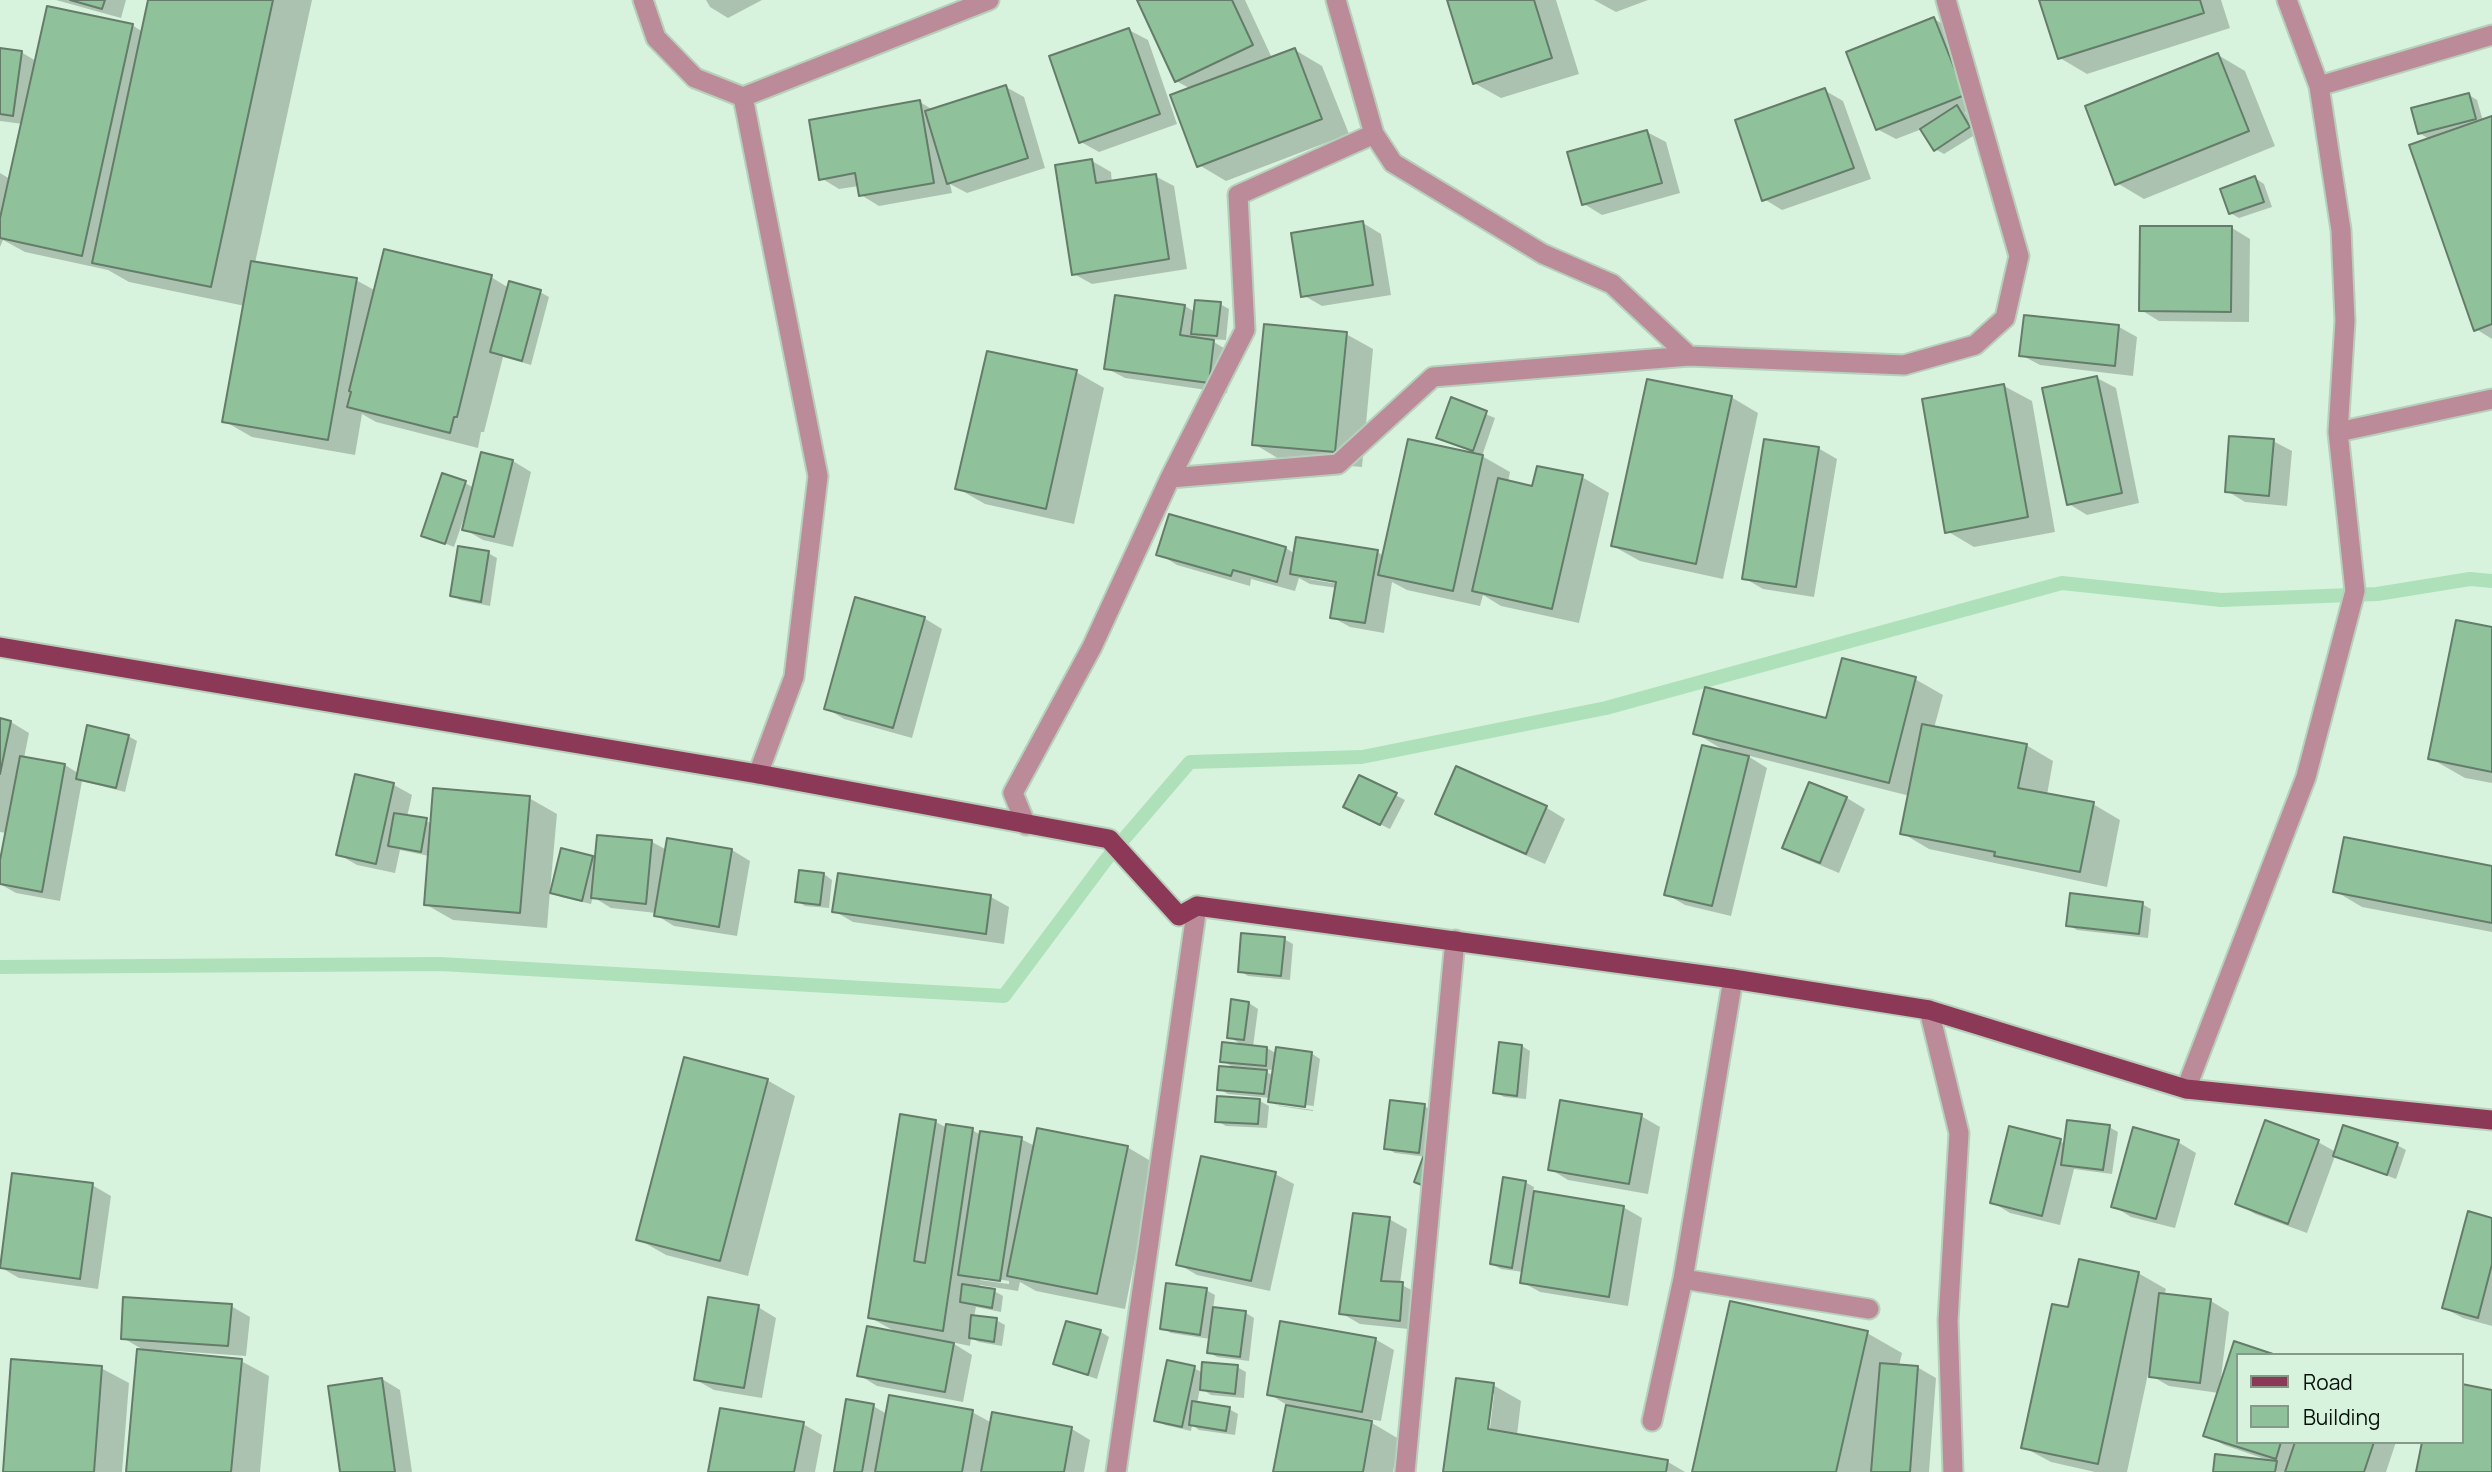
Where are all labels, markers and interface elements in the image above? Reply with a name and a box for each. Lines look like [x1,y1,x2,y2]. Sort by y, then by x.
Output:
legend [2236,1353,2464,1444]
text: Road [2303,1368,2353,1396]
text: Building [2303,1403,2380,1431]

